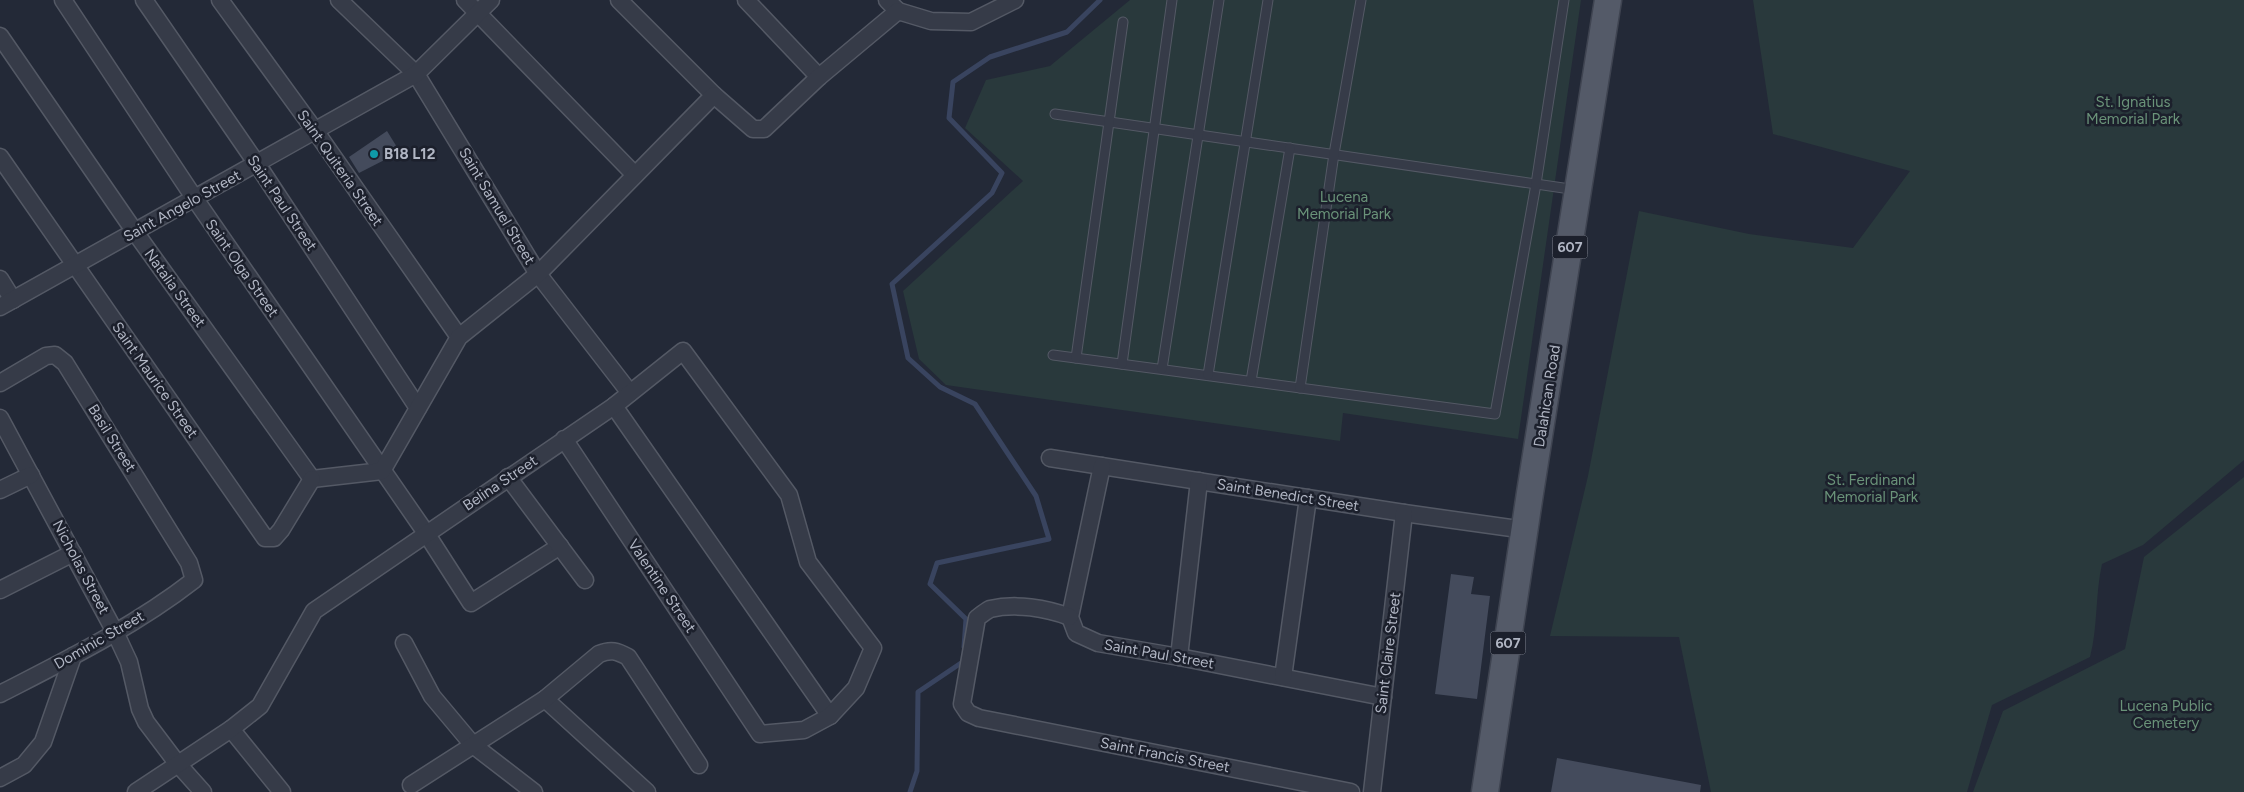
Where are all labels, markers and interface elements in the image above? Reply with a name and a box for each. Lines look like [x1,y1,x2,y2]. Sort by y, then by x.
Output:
park label: St. Ignatius Memorial Park [2086,93,2181,128]
street label: Saint Quiteria Street [293,107,387,230]
street label: Saint Samuel Street [455,144,539,268]
place label: B18 L12 [384,145,436,163]
marker: B18 L12 [368,148,380,160]
street label: Saint Paul Street [243,152,321,255]
street label: Saint Angelo Street [120,166,244,246]
park label: Lucena Memorial Park [1297,188,1392,223]
street label: Saint Olga Street [202,216,283,321]
road number: 607 [1552,236,1588,258]
street label: Natalia Street [140,245,210,331]
street label: Saint Maurice Street [108,319,202,442]
street label: Dalahican Road [1530,344,1564,448]
street label: Basil Street [84,401,140,475]
street label: Belina Street [459,451,541,514]
park label: St. Ferdinand Memorial Park [1824,471,1919,506]
street label: Saint Benedict Street [1216,475,1361,515]
street label: Nicholas Street [49,517,113,617]
street label: Valentine Street [624,536,700,636]
street label: Saint Claire Street [1372,591,1404,715]
street label: Dominic Street [51,607,147,673]
road number: 607 [1490,632,1526,654]
street label: Saint Paul Street [1102,635,1216,673]
park label: Lucena Public Cemetery [2120,697,2212,732]
street label: Saint Francis Street [1099,734,1232,776]

